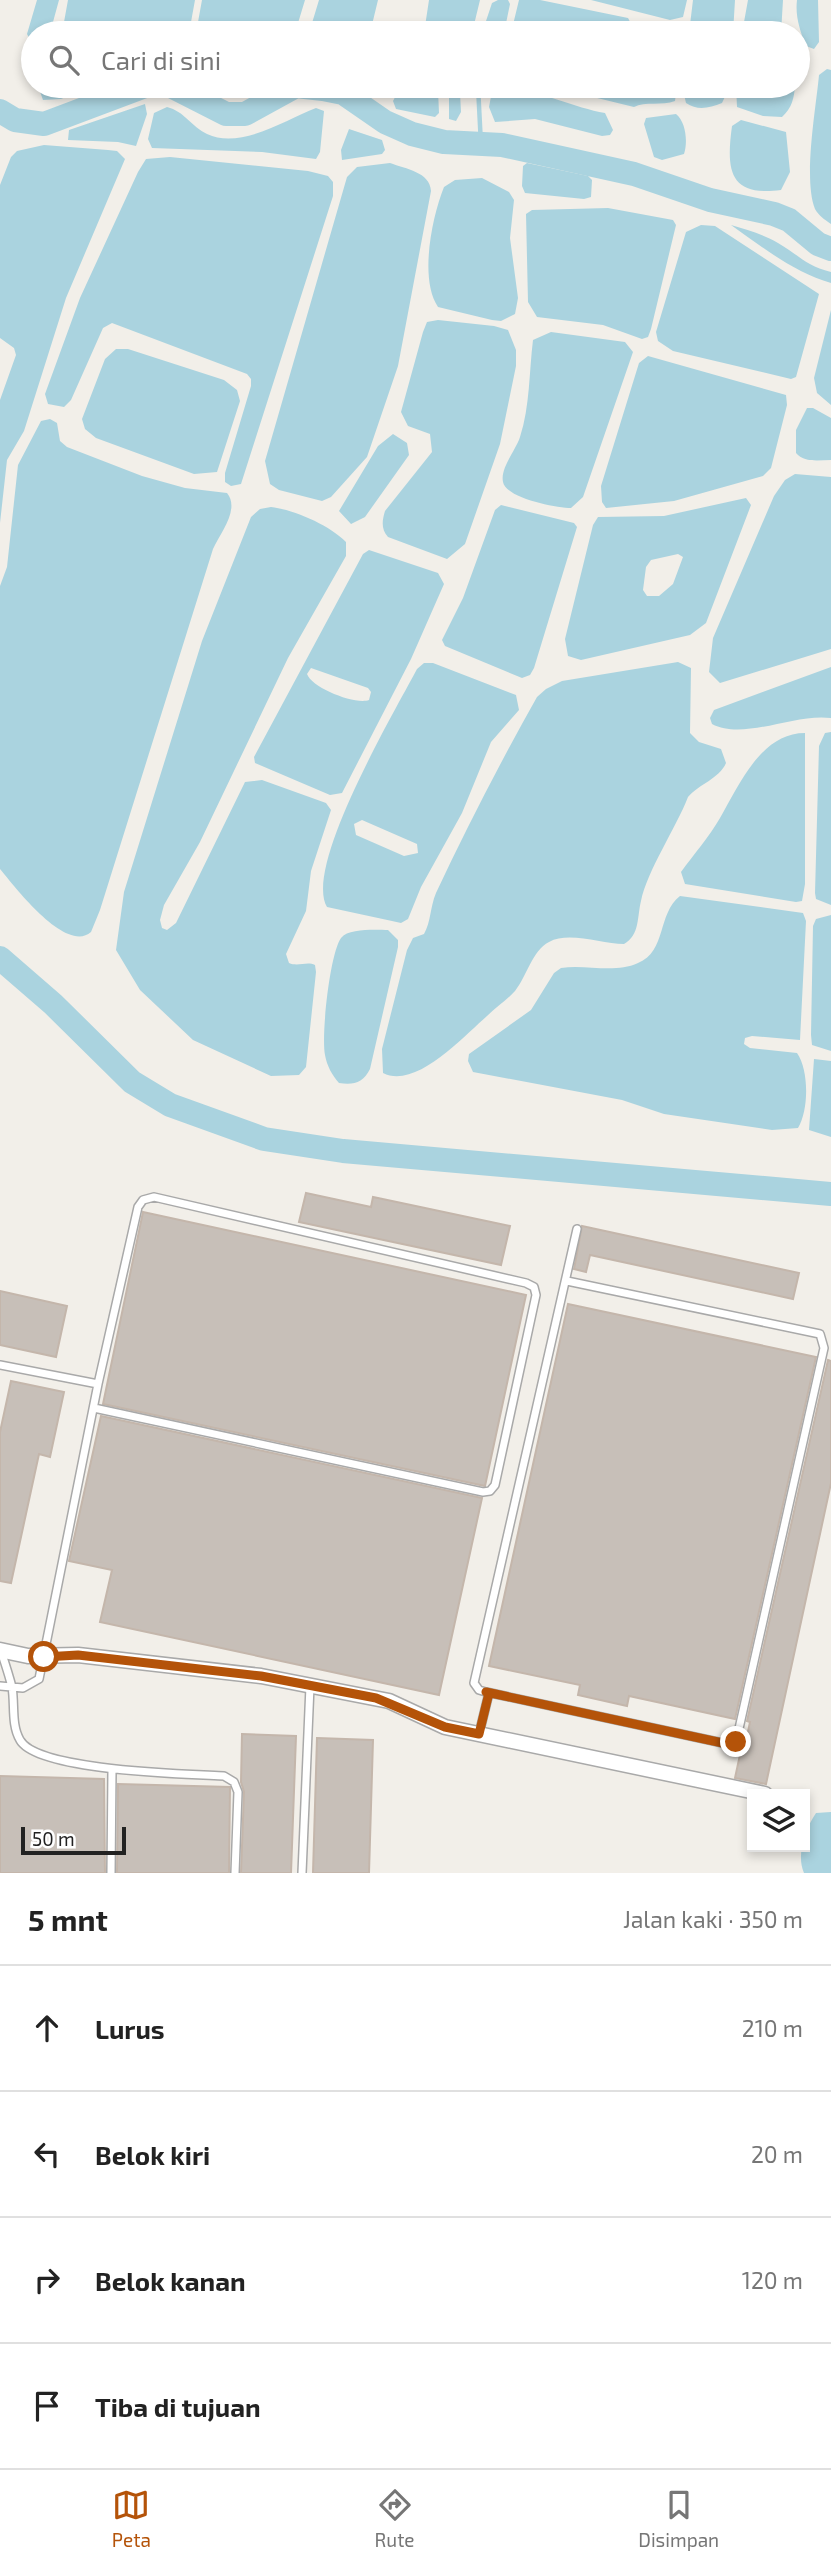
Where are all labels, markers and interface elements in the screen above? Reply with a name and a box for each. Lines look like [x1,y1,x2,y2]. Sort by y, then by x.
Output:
search box [21,21,810,98]
icon: search [45,41,83,79]
text: Cari di sini [101,44,221,75]
route start [28,1641,59,1672]
route end [720,1726,751,1757]
map controls [747,1789,810,1852]
button: layers [747,1789,810,1852]
scale bar [21,1824,126,1856]
text: 50 m [32,1827,75,1850]
text: 5 mnt [28,1901,108,1937]
text: Jalan kaki · 350 m [623,1905,803,1933]
icon: ahead [28,2009,66,2047]
text: Lurus [95,2013,165,2044]
text: 210 m [742,2014,803,2042]
icon: left [28,2135,66,2173]
text: Belok kiri [95,2139,210,2170]
text: 20 m [751,2140,803,2168]
icon: right [28,2261,66,2299]
text: Belok kanan [95,2265,246,2296]
text: 120 m [742,2266,803,2294]
icon: arrive [28,2387,66,2425]
text: Tiba di tujuan [95,2391,261,2422]
tab: Peta [112,2486,151,2551]
tab: Rute [375,2486,415,2551]
tab: Disimpan [638,2486,719,2551]

